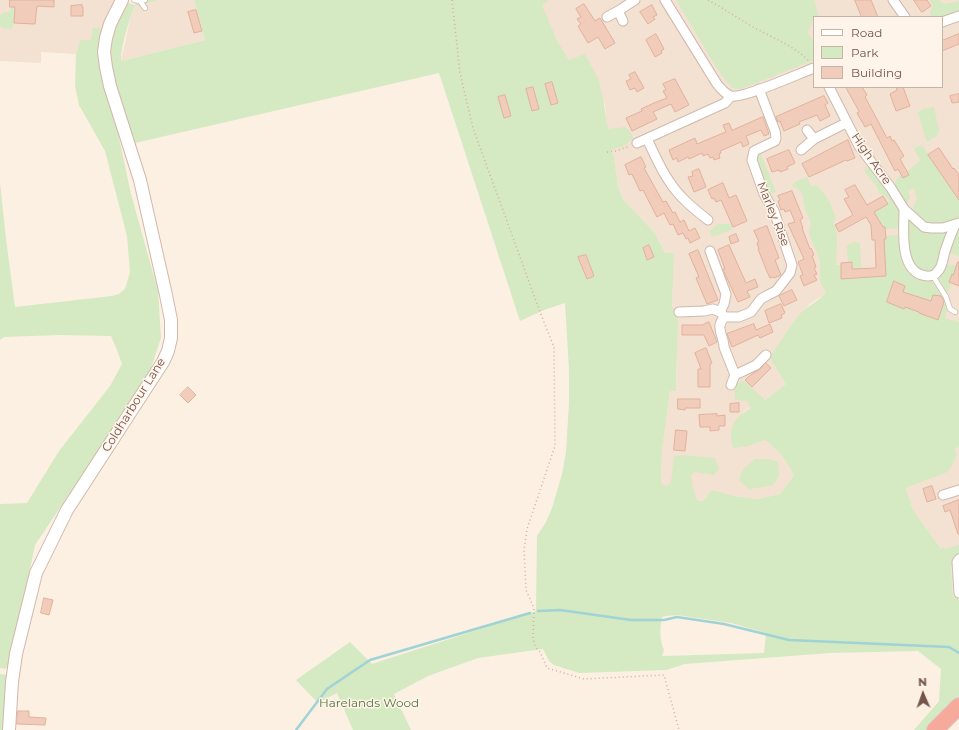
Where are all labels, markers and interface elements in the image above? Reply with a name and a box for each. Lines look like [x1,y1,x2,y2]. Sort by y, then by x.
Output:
legend [813,16,943,88]
text: Road [851,25,882,40]
text: Park [851,45,878,60]
text: Building [851,65,902,80]
street label: High Acre [848,130,894,188]
street label: Marley Rise [754,180,792,248]
street label: Coldharbour Lane [99,355,169,455]
north arrow [903,674,943,714]
text: N [918,675,927,689]
park label: Harelands Wood [319,696,419,710]

